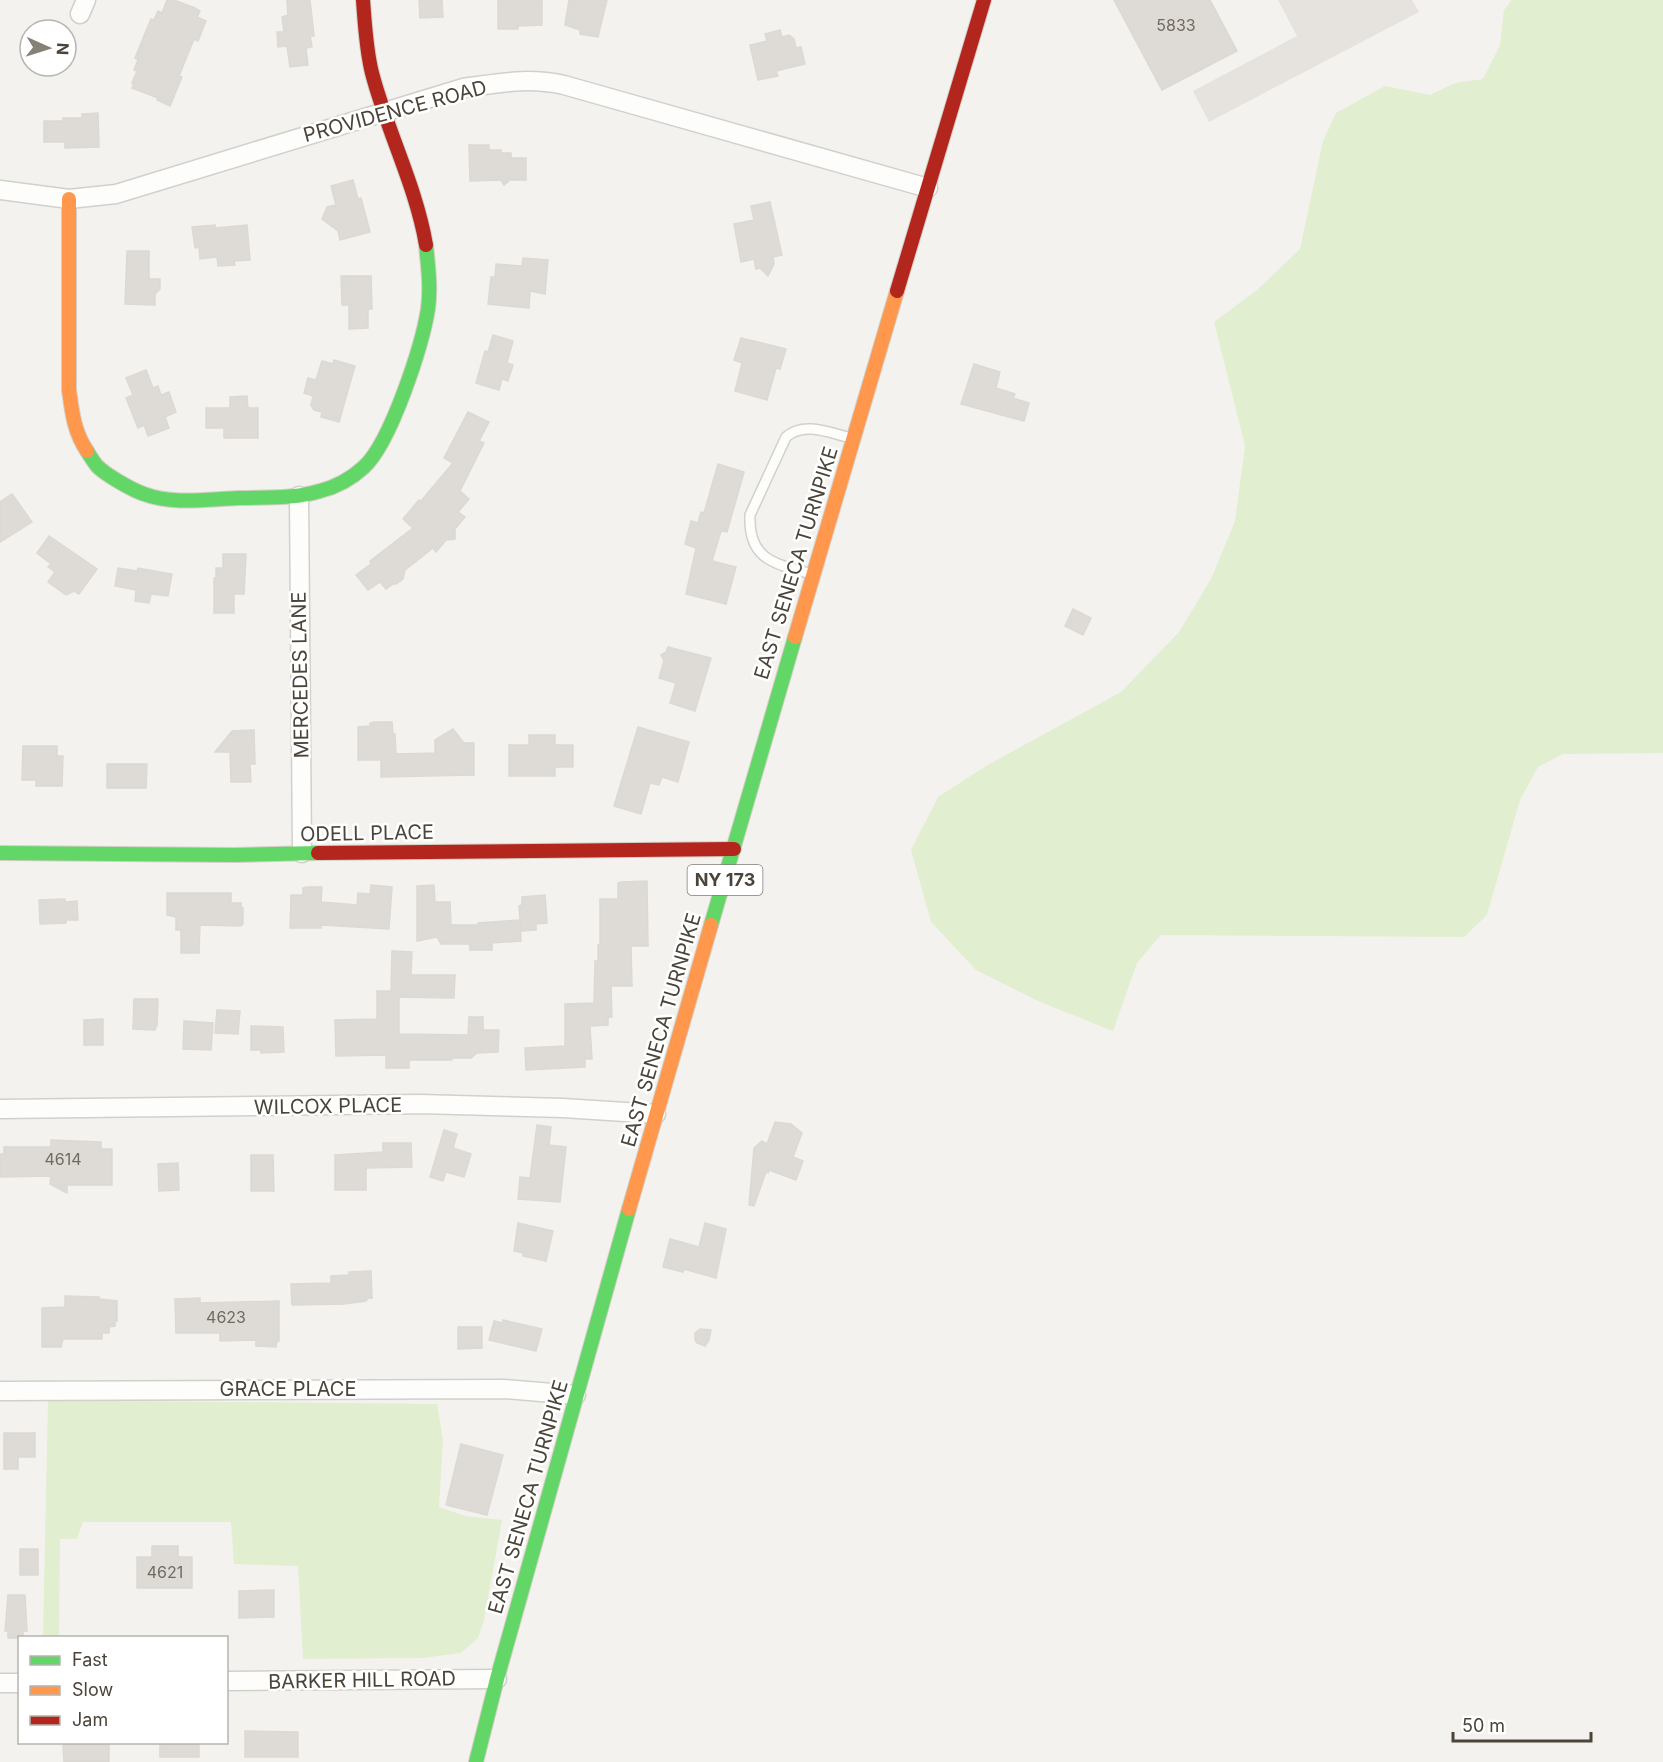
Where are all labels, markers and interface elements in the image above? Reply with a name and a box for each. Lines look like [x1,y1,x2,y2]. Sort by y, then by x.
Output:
house number: 5833 [1156,15,1196,35]
north arrow [18,18,78,78]
text: N [53,42,73,55]
street label: PROVIDENCE ROAD [301,75,489,147]
street label: EAST SENECA TURNPIKE [749,444,843,682]
street label: MERCEDES LANE [287,591,313,759]
street label: ODELL PLACE [300,820,434,846]
road number: NY 173 [688,865,762,895]
street label: EAST SENECA TURNPIKE [616,910,706,1150]
street label: WILCOX PLACE [254,1093,402,1119]
house number: 4614 [44,1149,82,1169]
house number: 4623 [206,1307,246,1327]
street label: GRACE PLACE [220,1377,357,1401]
street label: EAST SENECA TURNPIKE [483,1377,573,1617]
house number: 4621 [147,1562,183,1582]
legend [18,1636,228,1744]
text: Fast [72,1649,108,1670]
street label: BARKER HILL ROAD [268,1666,456,1694]
text: Slow [72,1679,113,1700]
scale bar [1453,1705,1591,1743]
text: Jam [72,1709,108,1730]
text: 50 m [1462,1715,1505,1736]

